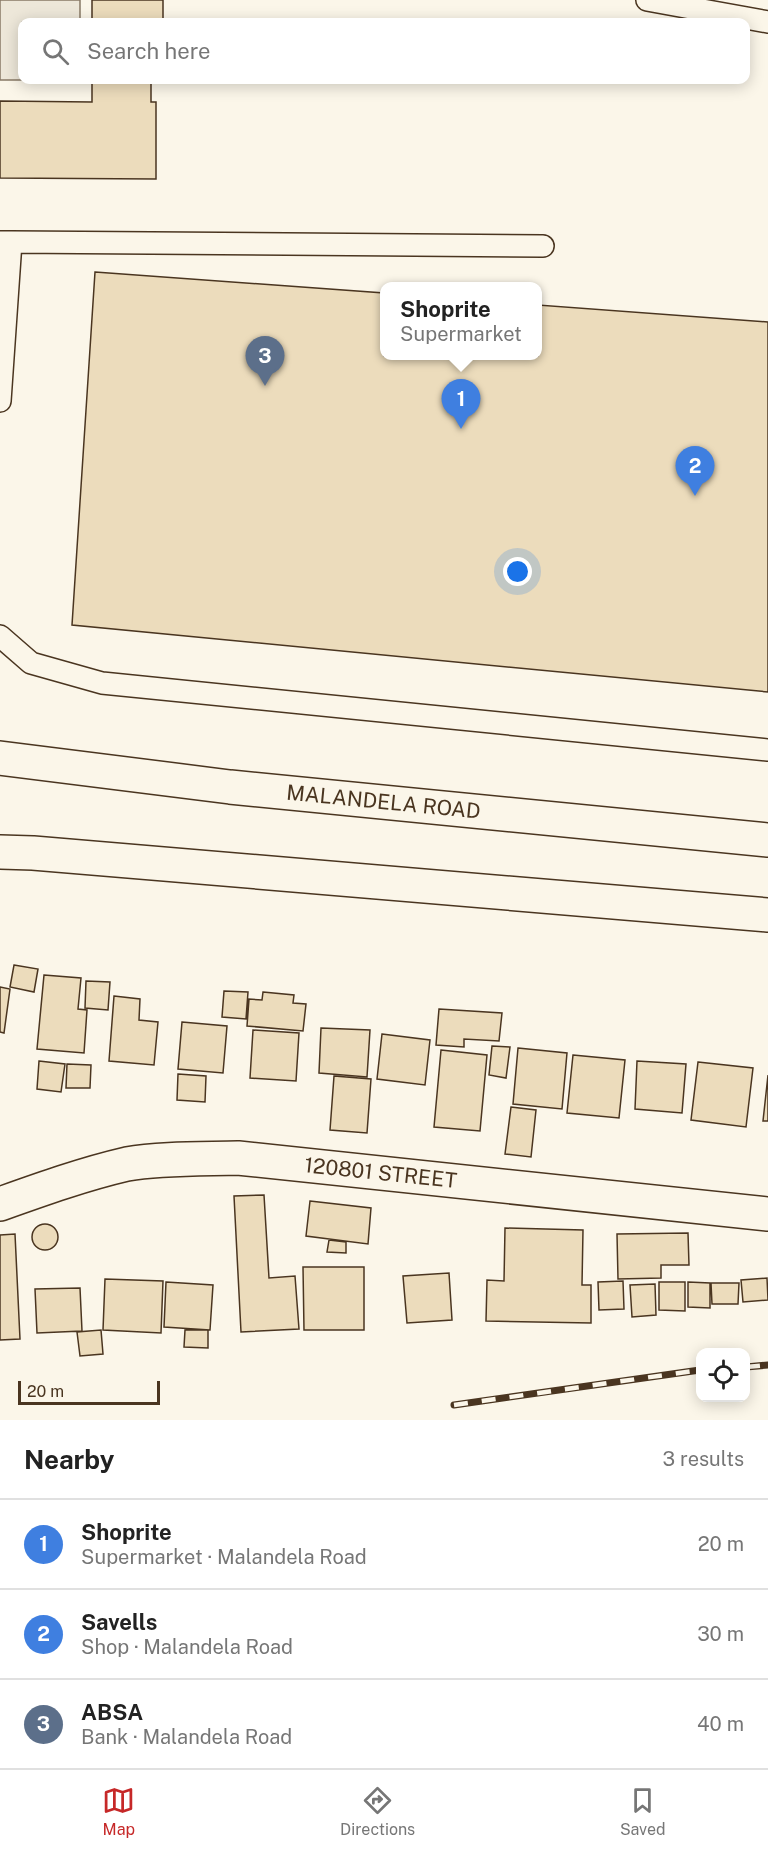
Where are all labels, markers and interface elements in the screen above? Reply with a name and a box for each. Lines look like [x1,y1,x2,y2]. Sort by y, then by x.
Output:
search box [18,18,750,84]
icon: search [39,35,72,68]
text: Search here [87,38,211,64]
popup [380,282,542,360]
text: Shoprite [400,296,491,322]
text: Supermarket [400,322,522,346]
pin: 3 [246,336,284,386]
pin: 1 [442,380,480,429]
pin: 2 [676,446,714,496]
your location [503,557,532,586]
street label: MALANDELA ROAD [285,780,482,824]
street label: 120801 STREET [303,1152,458,1193]
map controls [696,1348,750,1402]
button: locate [696,1348,750,1402]
scale bar [18,1378,160,1406]
text: 20 m [27,1382,64,1401]
text: Nearby [24,1444,114,1475]
text: 3 results [663,1447,744,1471]
text: Shoprite [81,1519,172,1545]
text: 1 [39,1532,48,1556]
text: 20 m [698,1532,744,1556]
text: Supermarket · Malandela Road [81,1545,367,1569]
text: Savells [81,1609,157,1635]
text: 2 [37,1622,50,1646]
text: 30 m [697,1622,744,1646]
text: Shop · Malandela Road [81,1635,293,1659]
text: ABSA [81,1699,143,1725]
text: 3 [37,1712,50,1736]
text: 40 m [697,1712,744,1736]
text: Bank · Malandela Road [81,1725,292,1749]
tab: Map [102,1784,135,1839]
tab: Directions [340,1784,415,1839]
tab: Saved [620,1784,666,1839]

